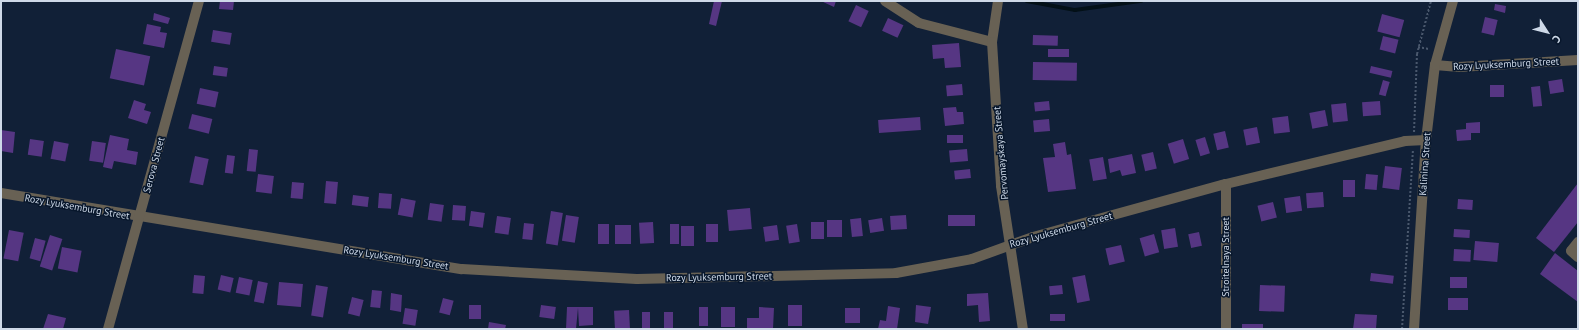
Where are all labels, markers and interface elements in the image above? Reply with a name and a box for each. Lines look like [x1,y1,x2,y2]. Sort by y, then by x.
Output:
north arrow [1527,12,1567,52]
text: С [1549,32,1564,46]
street label: Rozy Lyuksemburg Street [1452,55,1560,73]
street label: Pervomayskaya Street [991,106,1011,200]
street label: Kalinina Street [1417,132,1433,196]
street label: Serova Street [141,136,167,194]
street label: Rozy Lyuksemburg Street [23,192,131,222]
street label: Rozy Lyuksemburg Street [1008,210,1114,250]
street label: Stroitelnaya Street [1220,217,1232,297]
street label: Rozy Lyuksemburg Street [342,244,450,272]
street label: Rozy Lyuksemburg Street [666,270,772,284]

